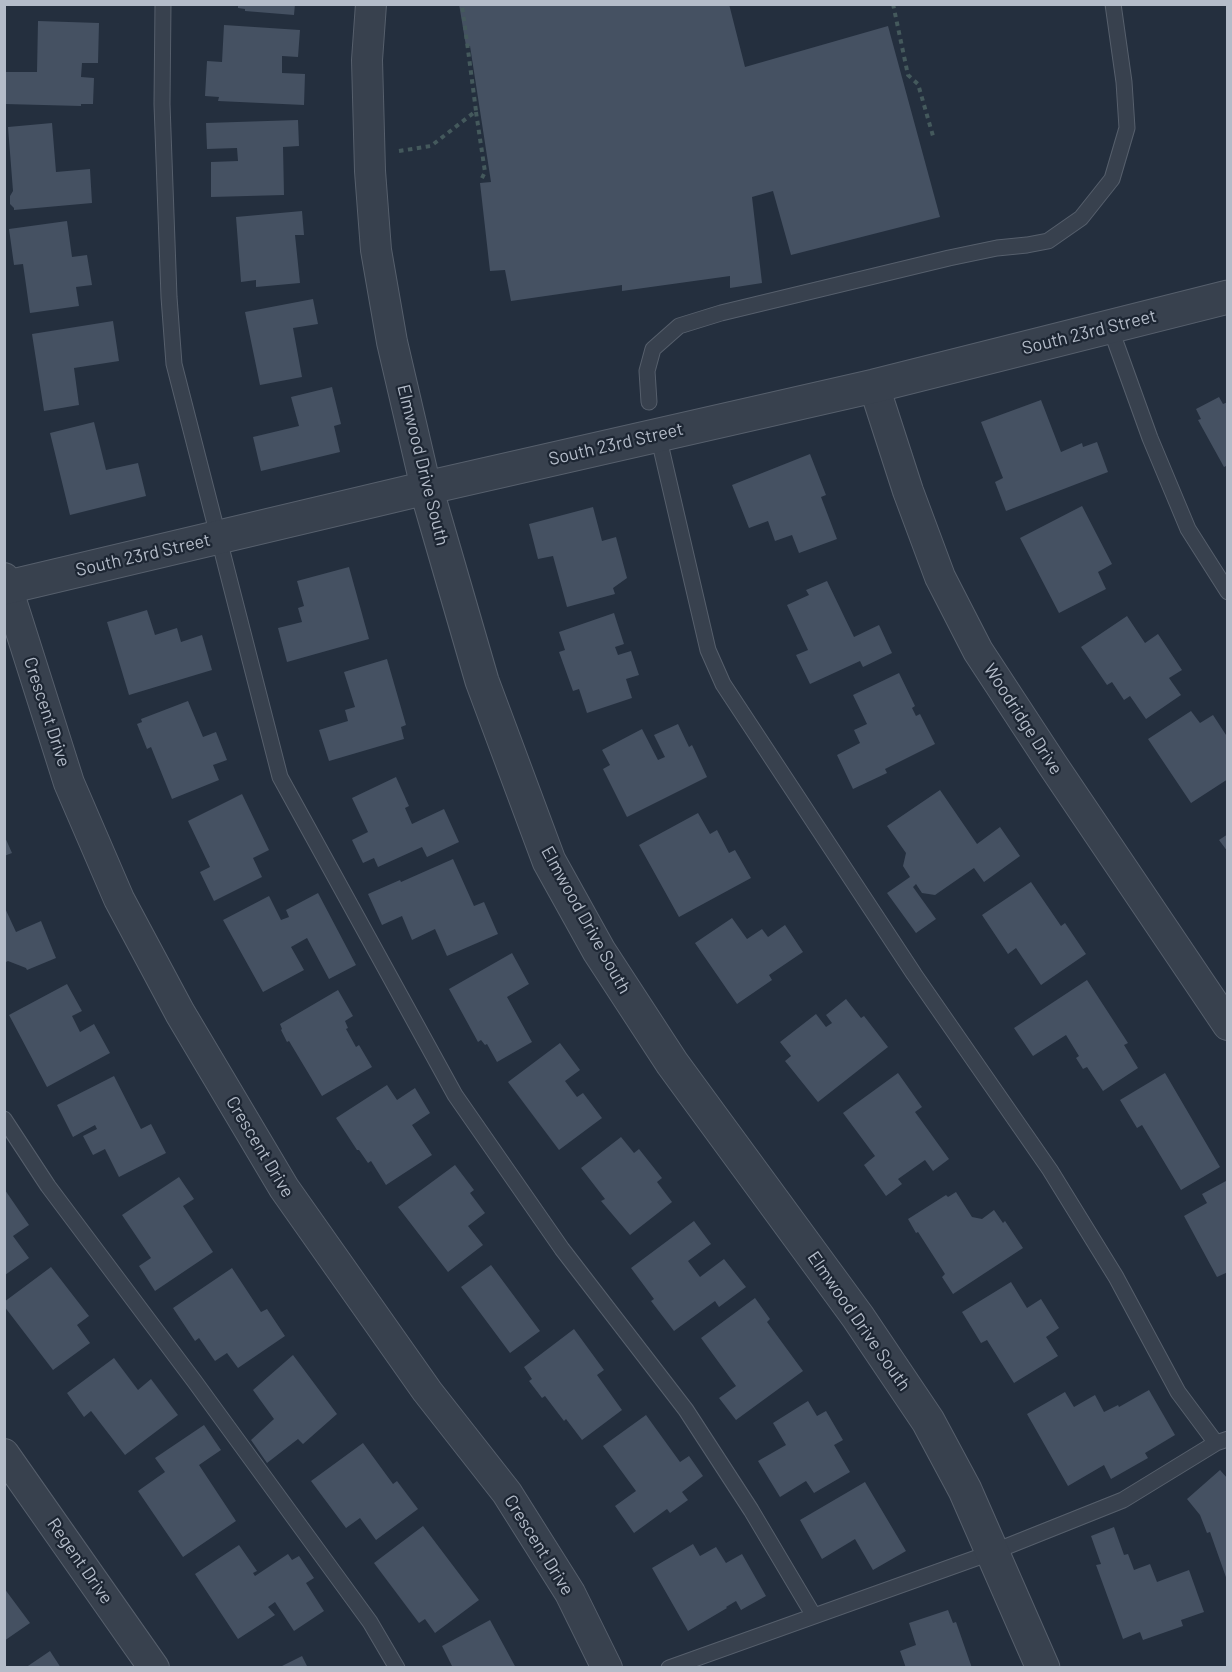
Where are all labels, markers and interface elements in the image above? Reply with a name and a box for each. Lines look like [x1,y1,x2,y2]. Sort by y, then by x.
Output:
street label: South 23rd Street [1020,305,1158,359]
street label: Elmwood Drive South [393,382,453,548]
street label: South 23rd Street [547,418,685,470]
street label: South 23rd Street [74,529,212,581]
street label: Crescent Drive [19,654,75,770]
street label: Woodridge Drive [979,659,1067,779]
street label: Elmwood Drive South [536,842,636,998]
street label: Crescent Drive [221,1092,299,1202]
street label: Elmwood Drive South [803,1247,915,1395]
street label: Crescent Drive [500,1491,578,1599]
street label: Regent Drive [43,1514,117,1608]

